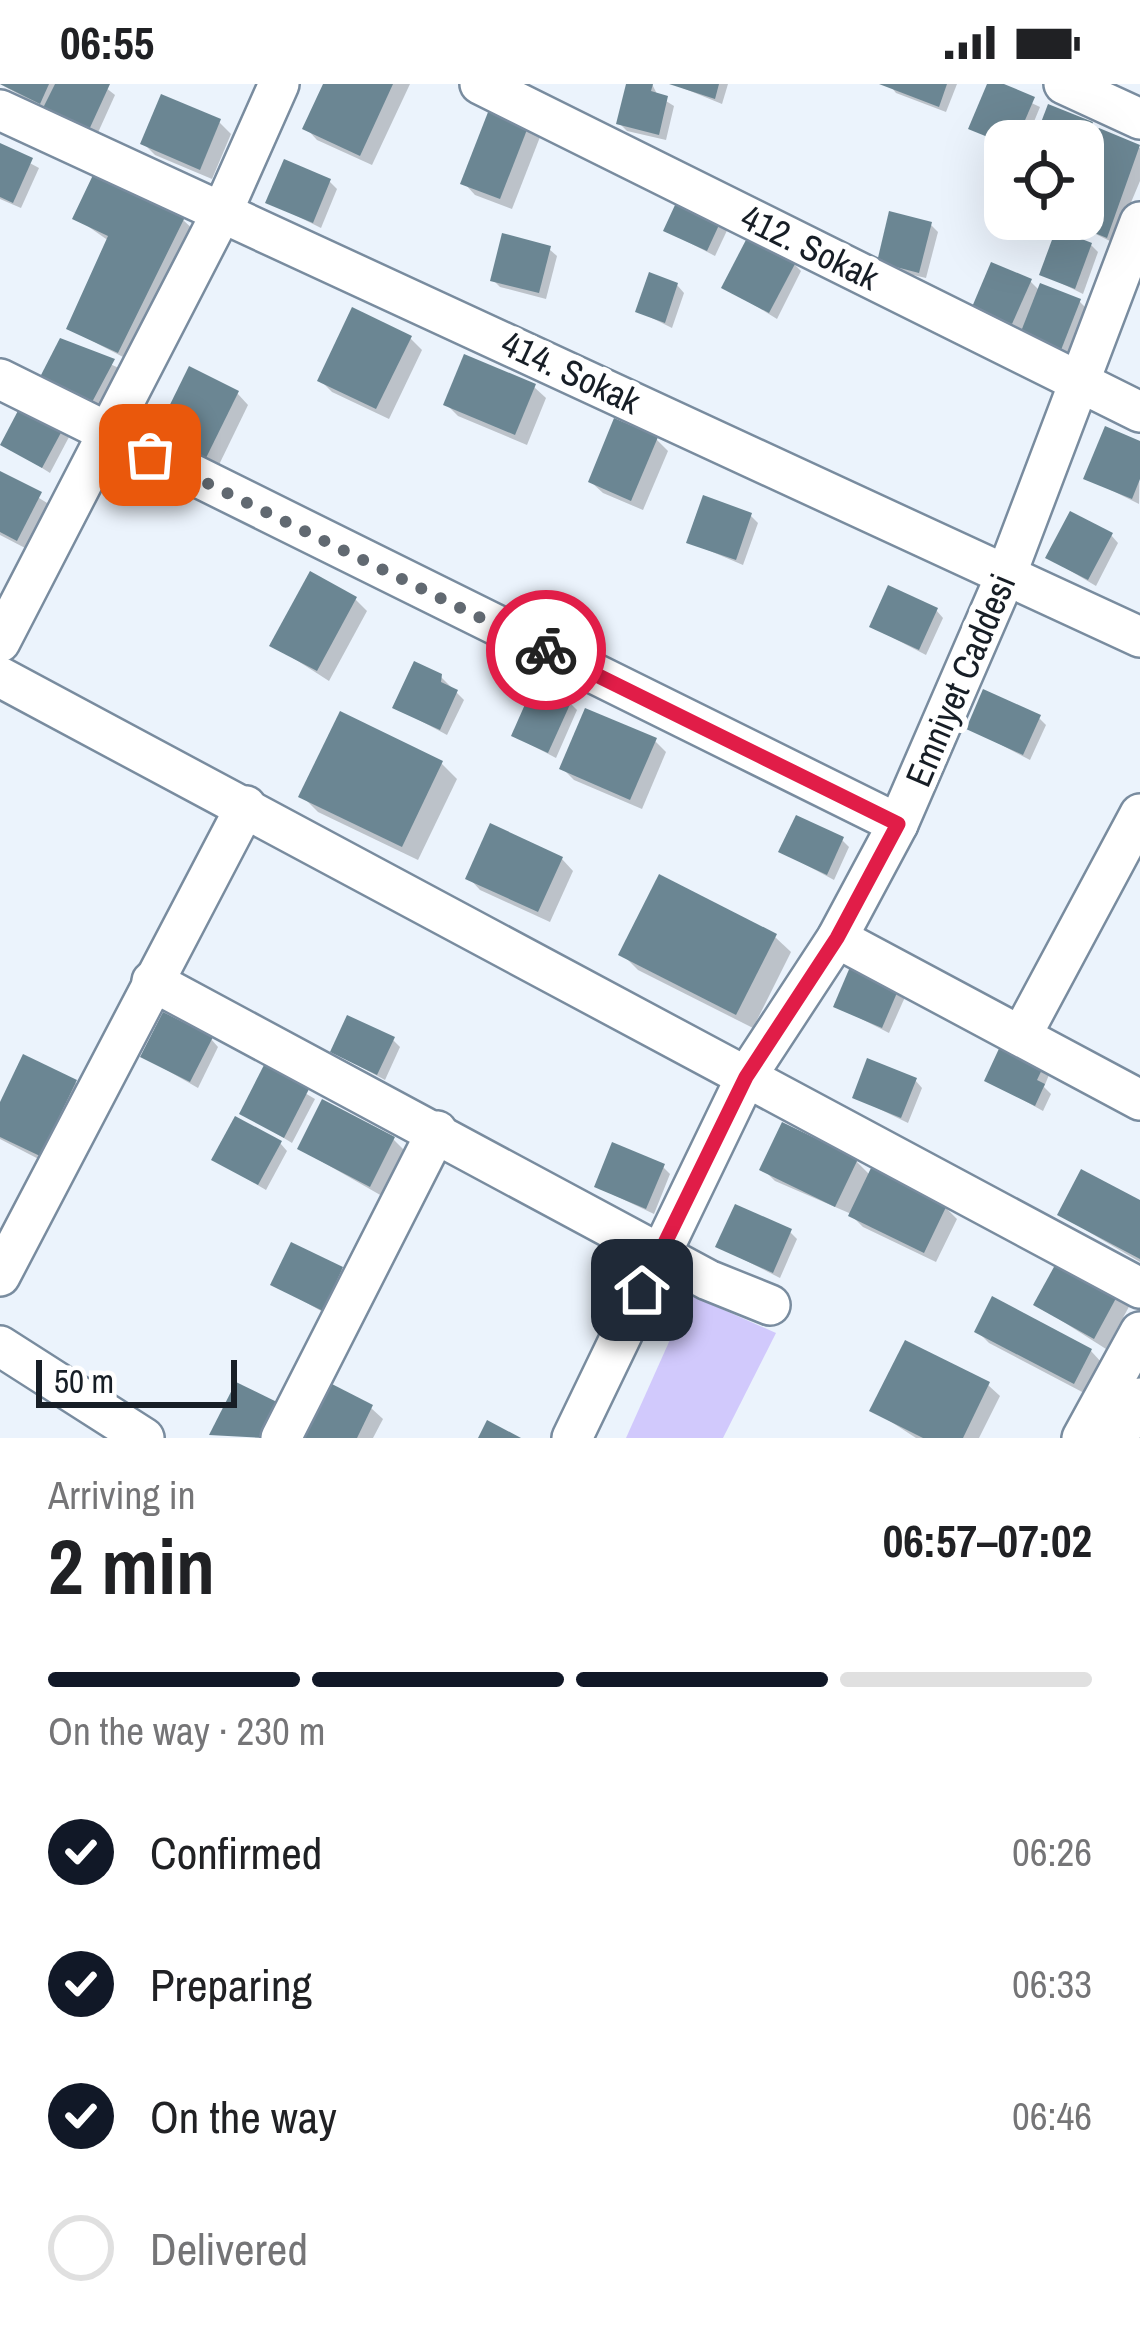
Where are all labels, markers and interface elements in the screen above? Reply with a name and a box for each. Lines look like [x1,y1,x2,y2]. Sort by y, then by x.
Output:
text: 06:55 [60,12,154,73]
map controls [984,120,1104,240]
button: locate [984,120,1104,240]
street label: 412. Sokak [733,193,887,301]
street label: 414. Sokak [494,319,648,425]
pin [99,404,201,506]
icon: bag [117,422,183,488]
street label: Emniyet Caddesi [894,566,1026,794]
courier [486,590,606,710]
icon: bike [513,617,579,683]
pin [591,1239,693,1341]
icon: home [609,1257,675,1323]
scale bar [36,1354,237,1407]
text: 50 m [54,1359,114,1403]
text: Arriving in [48,1469,196,1521]
text: 06:57–07:02 [883,1510,1092,1571]
text: 2 min [48,1513,215,1618]
text: On the way · 230 m [48,1705,325,1757]
icon: check [48,1819,114,1885]
text: Confirmed [150,1822,322,1883]
text: 06:26 [1012,1826,1092,1878]
icon: check [48,1951,114,2017]
text: Preparing [150,1954,312,2015]
text: 06:33 [1012,1958,1092,2010]
icon: check [48,2083,114,2149]
text: On the way [150,2086,337,2147]
text: 06:46 [1012,2090,1092,2142]
text: Delivered [150,2218,308,2279]

